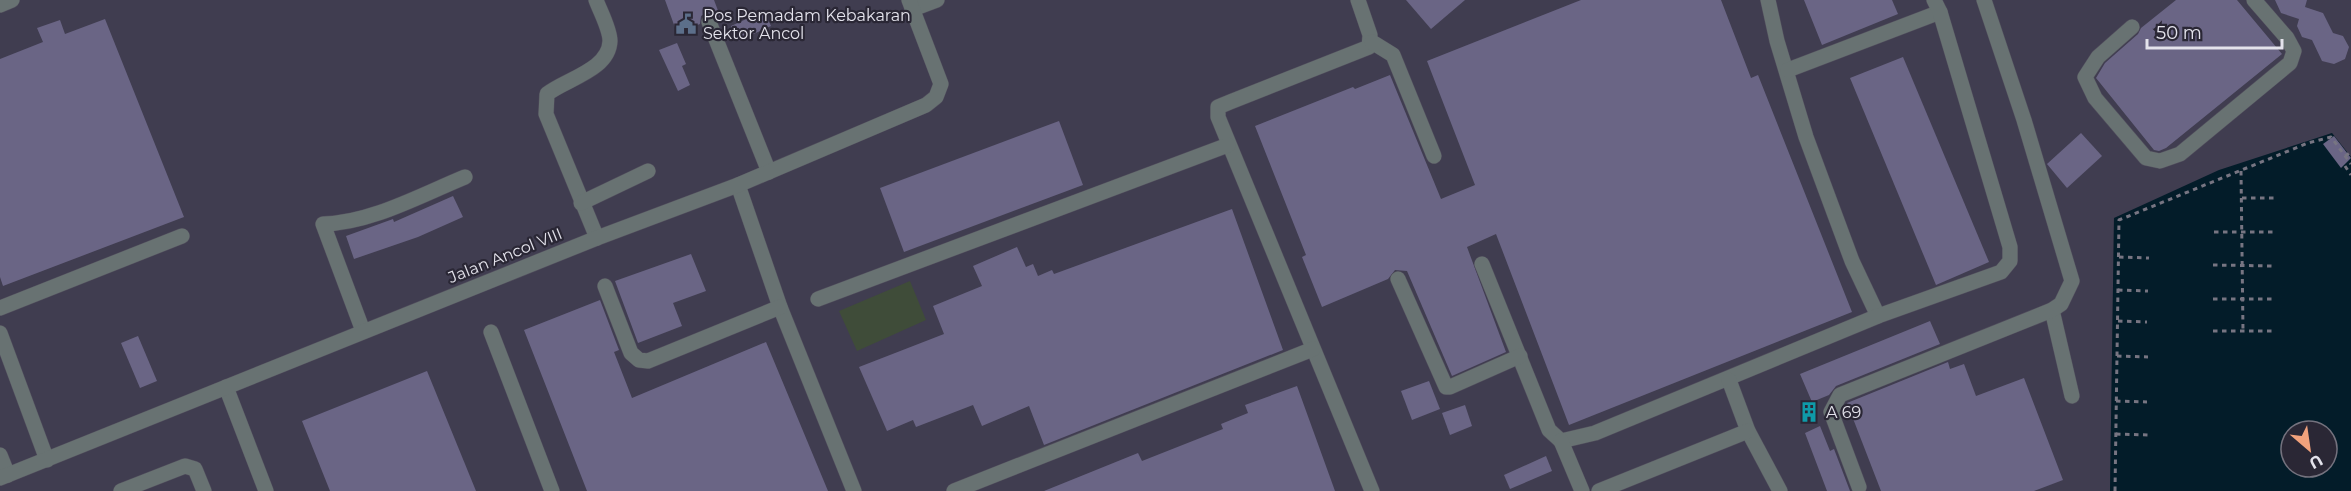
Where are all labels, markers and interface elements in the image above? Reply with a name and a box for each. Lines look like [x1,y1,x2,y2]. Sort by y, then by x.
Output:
place label: Pos Pemadam Kebakaran Sektor Ancol [703,6,911,43]
public building icon: Pos Pemadam Kebakaran Sektor Ancol [674,12,698,36]
scale bar [2147,12,2282,50]
text: 50 m [2156,22,2202,44]
street label: Jalan Ancol VIII [444,224,565,287]
building icon: A 69 [1797,400,1821,424]
place label: A 69 [1826,403,1861,422]
north arrow [2279,419,2339,479]
text: U [2306,450,2326,473]

